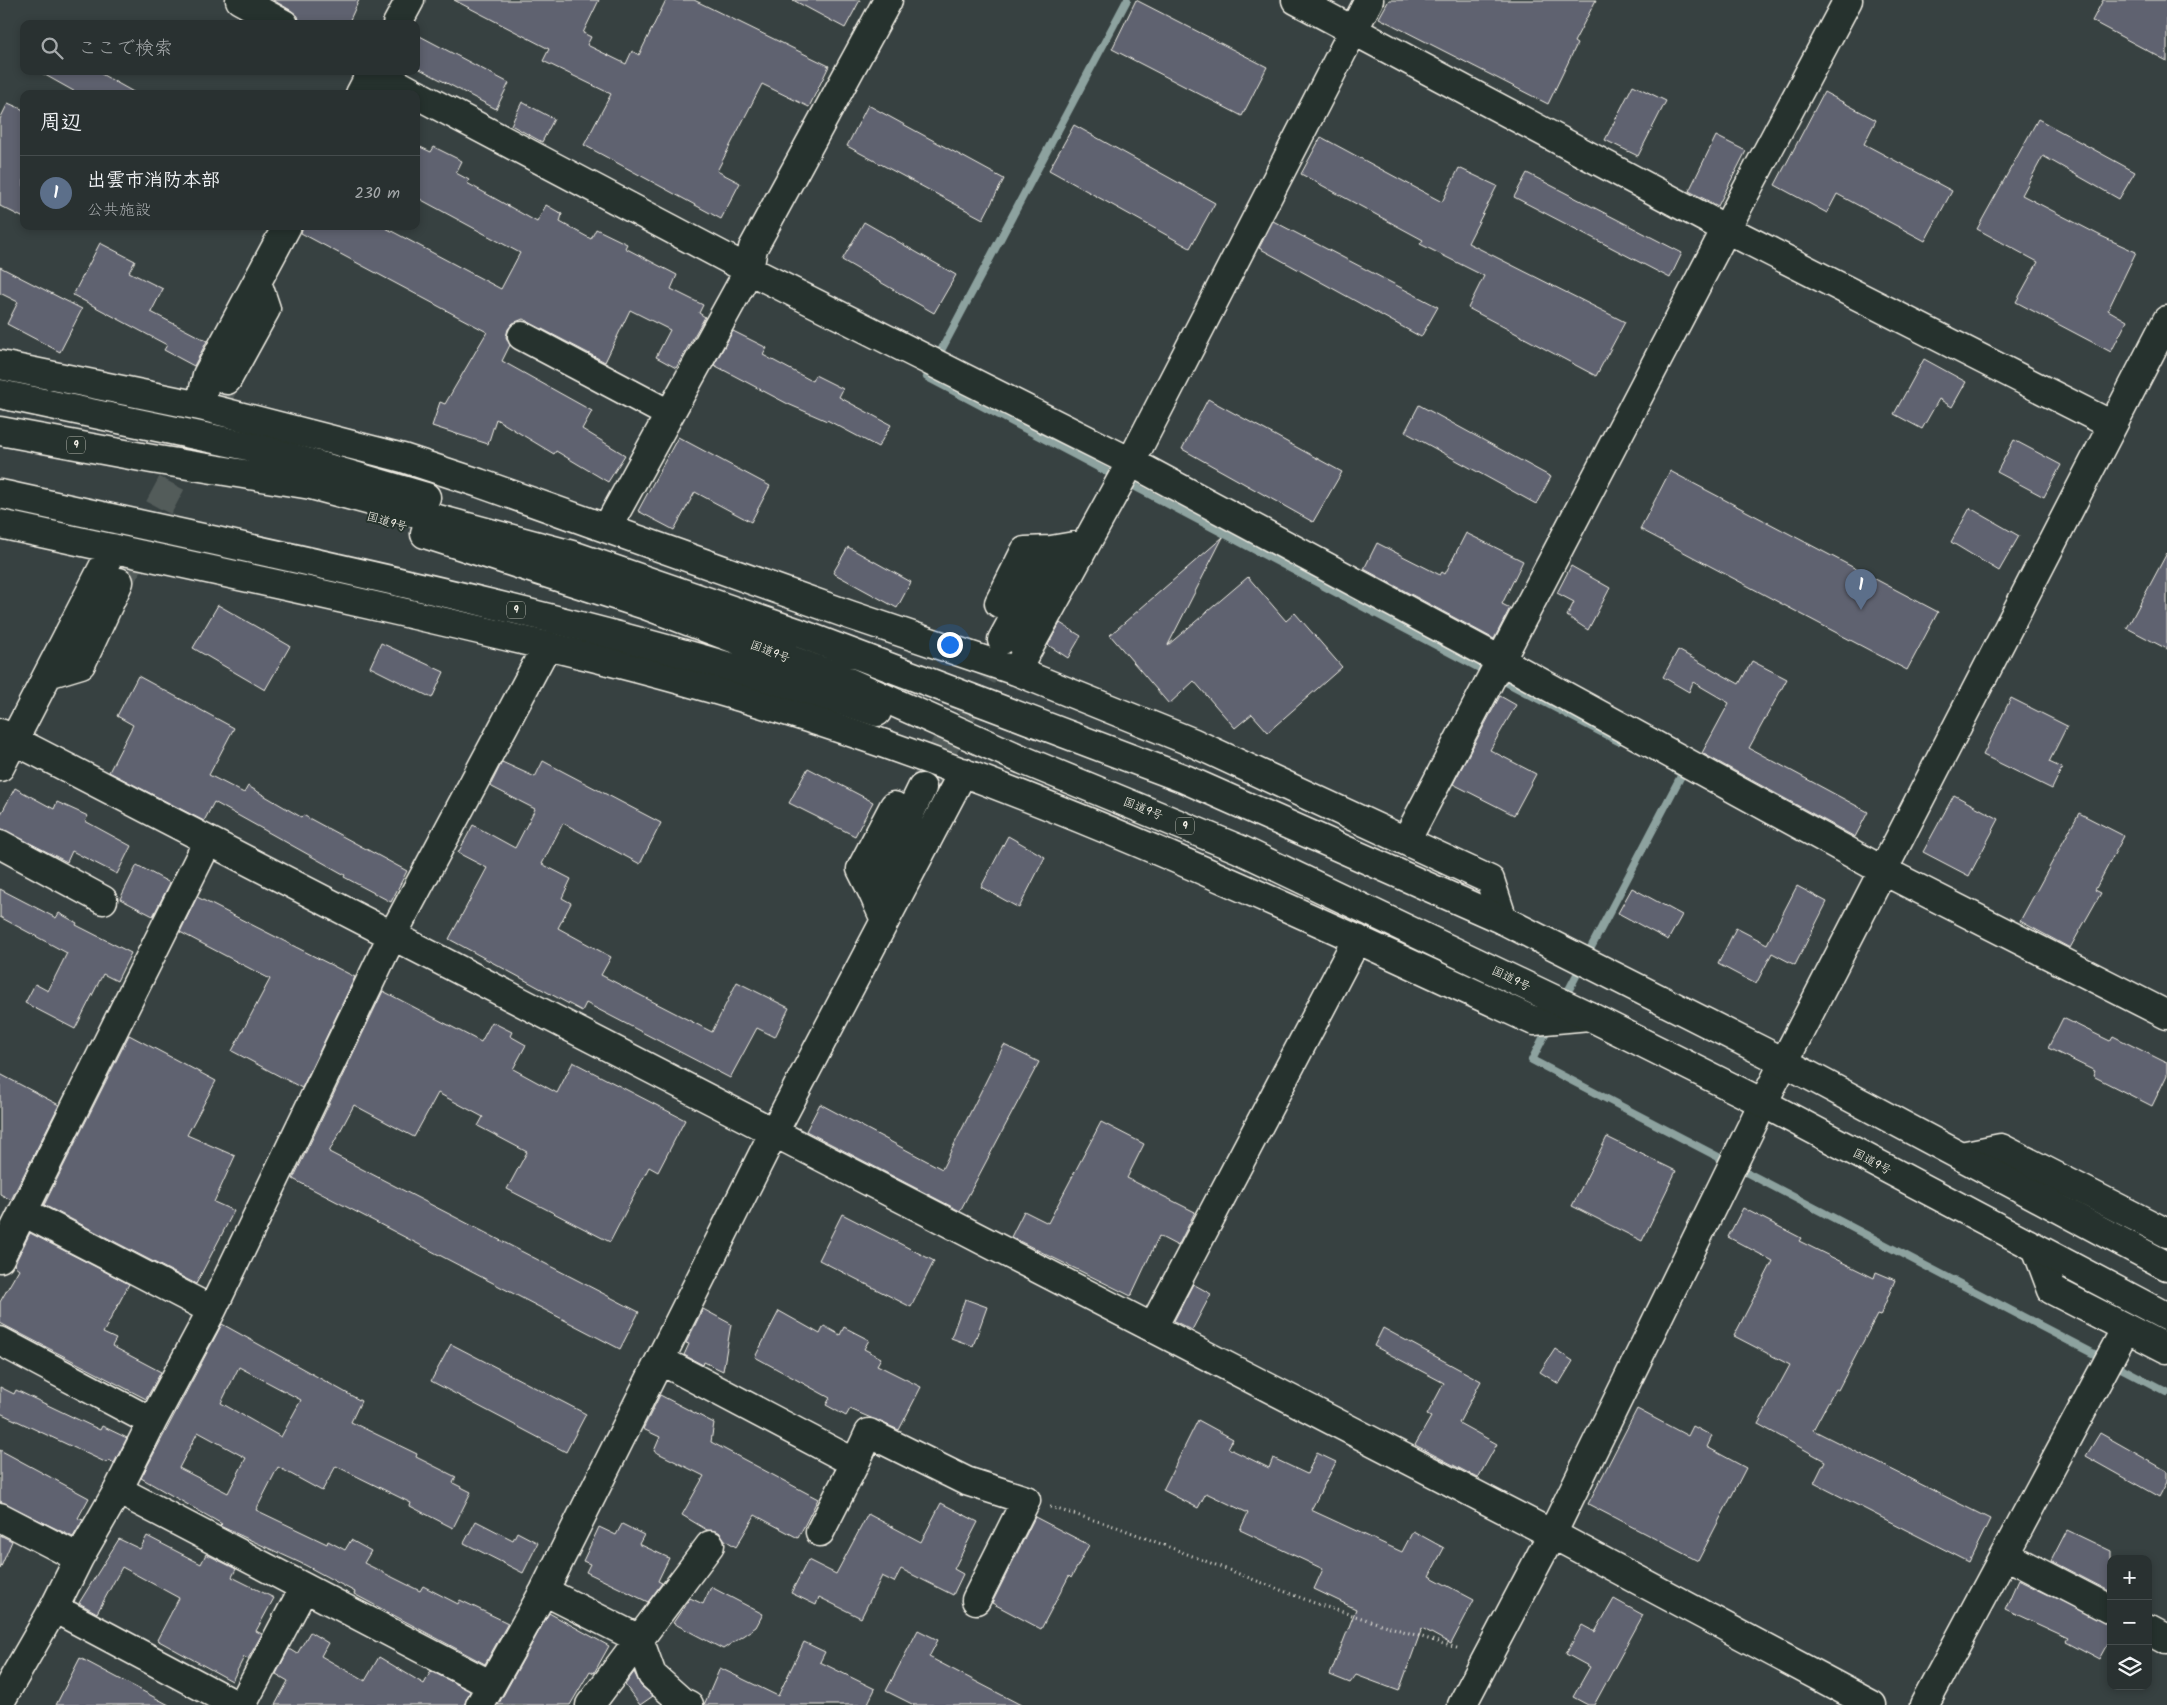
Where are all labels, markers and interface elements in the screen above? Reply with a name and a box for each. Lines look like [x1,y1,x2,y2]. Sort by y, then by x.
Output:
search box [20,20,420,75]
icon: search [38,34,66,62]
text: ここで検索 [78,34,173,64]
text: 周辺 [40,107,82,140]
text: 出雲市消防本部 [87,166,220,196]
text: 1 [54,181,58,206]
text: 230 m [354,181,400,206]
text: 公共施設 [87,198,151,223]
road number: 9 [67,436,85,454]
street label: 国道9号 [364,507,410,537]
pin: 1 [1845,569,1877,610]
road number: 9 [507,602,525,618]
your location [937,632,963,658]
street label: 国道9号 [747,636,793,668]
street label: 国道9号 [1120,792,1166,826]
road number: 9 [1176,818,1194,834]
street label: 国道9号 [1488,961,1534,997]
street label: 国道9号 [1849,1144,1895,1180]
map controls [2107,1555,2152,1690]
button: + [2107,1555,2152,1600]
button: − [2107,1600,2152,1645]
button: layers [2107,1645,2152,1690]

